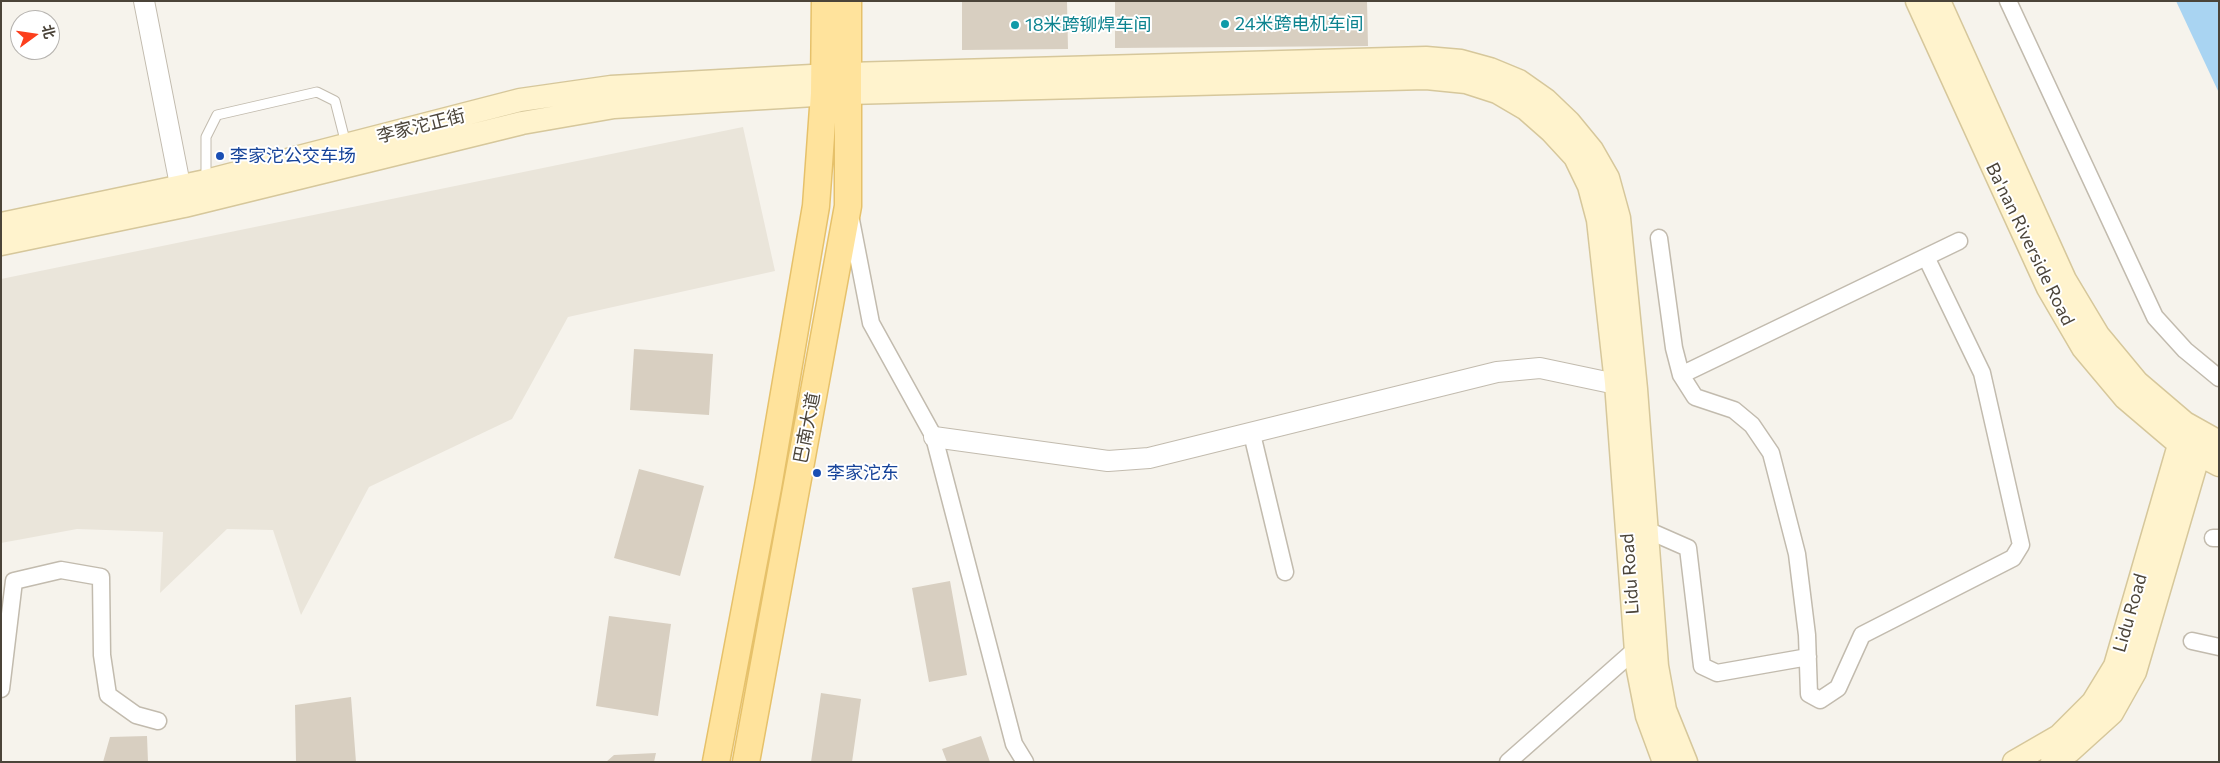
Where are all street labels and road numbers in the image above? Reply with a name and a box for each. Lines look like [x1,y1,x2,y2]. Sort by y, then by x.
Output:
street label: 李家沱正街 [375,105,467,147]
street label: Ba'nan Riverside Road [1981,159,2079,329]
street label: 巴南大道 [790,391,824,465]
street label: Lidu Road [1616,533,1644,615]
street label: Lidu Road [2108,571,2152,655]

